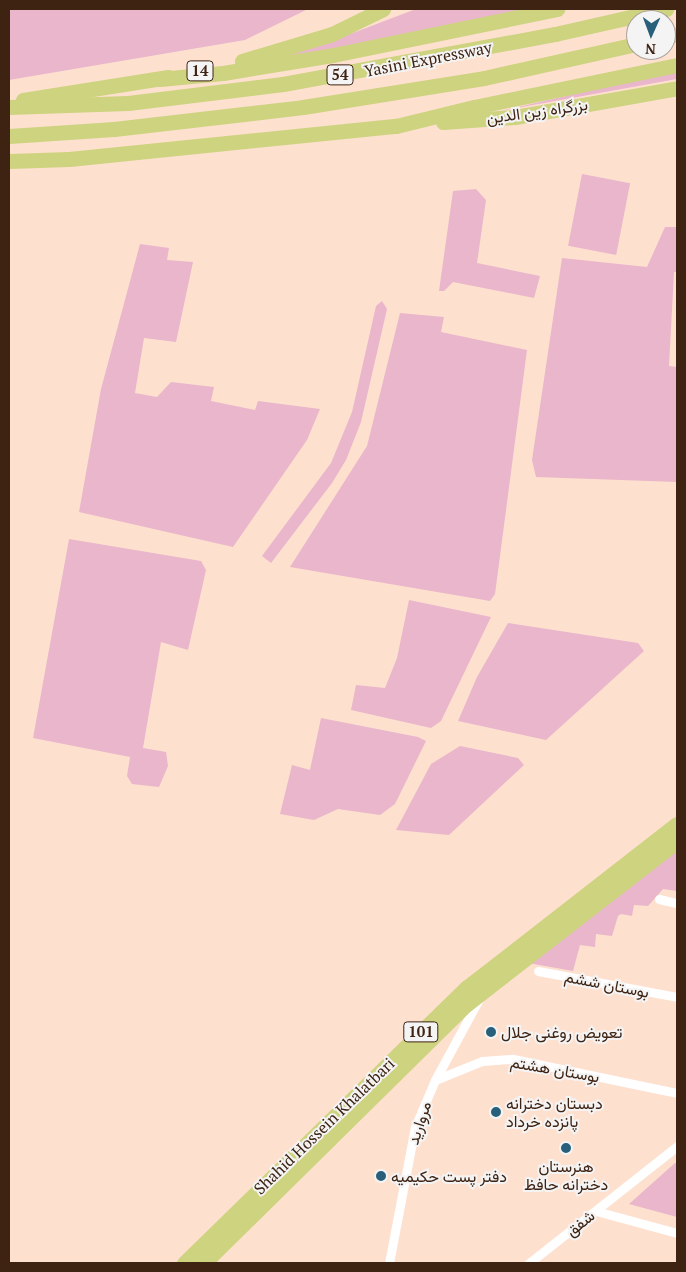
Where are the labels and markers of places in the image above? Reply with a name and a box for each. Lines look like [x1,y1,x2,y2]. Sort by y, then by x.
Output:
place label: تعویض روغنی جلال [501,1022,622,1042]
marker: تعویض روغنی جلال [485,1026,497,1038]
place label: دبستان دخترانه پانزده خرداد [506,1093,603,1131]
marker: دبستان دخترانه پانزده خرداد [490,1106,502,1118]
marker: هنرستان دخترانه حافظ [560,1142,572,1154]
place label: هنرستان دخترانه حافظ [524,1156,608,1194]
place label: دفتر پست حکیمیه [391,1166,507,1186]
marker: دفتر پست حکیمیه [375,1170,387,1182]

